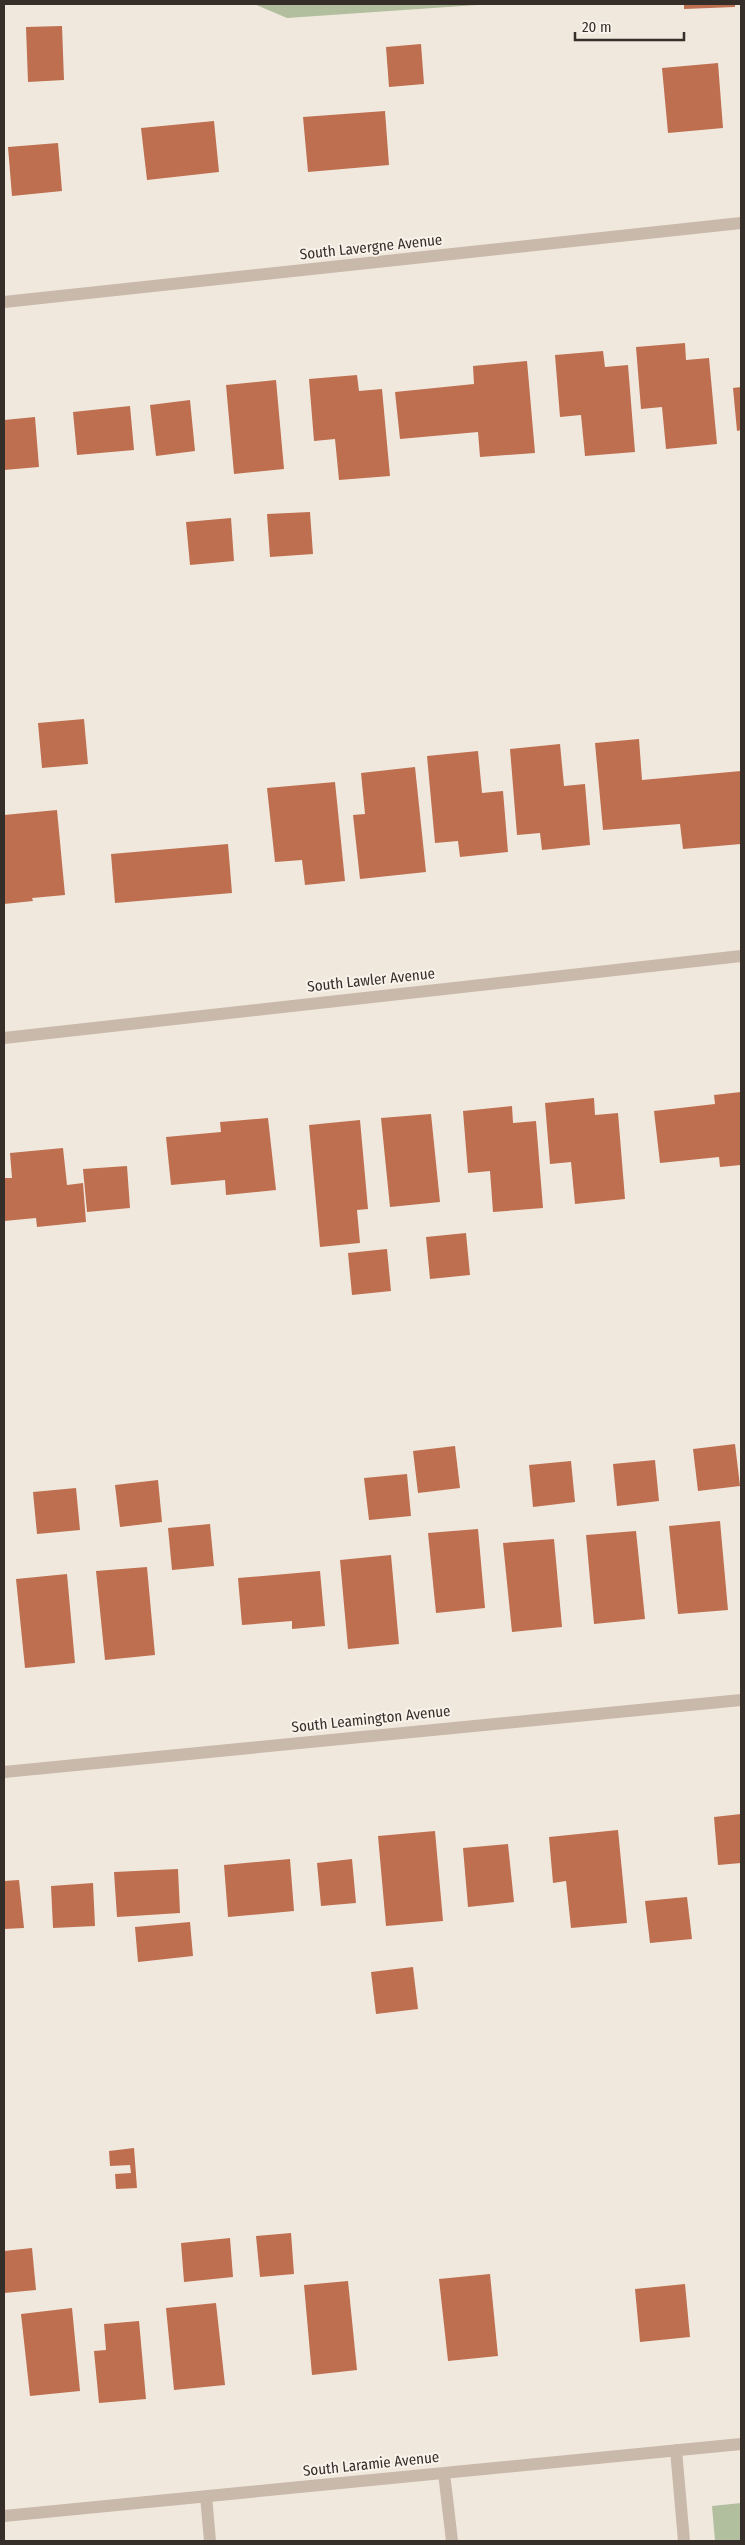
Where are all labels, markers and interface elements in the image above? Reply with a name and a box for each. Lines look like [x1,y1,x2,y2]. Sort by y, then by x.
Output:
scale bar [575,10,684,42]
text: 20 m [582,18,612,36]
street label: South Lavergne Avenue [299,231,443,263]
street label: South Lawler Avenue [306,964,436,996]
street label: South Leamington Avenue [291,1702,451,1736]
street label: South Laramie Avenue [302,2448,440,2480]

